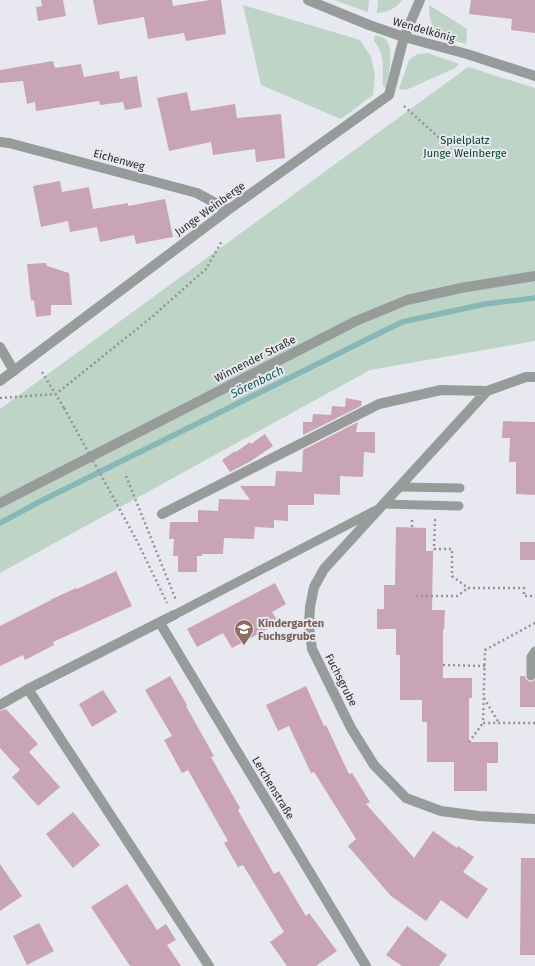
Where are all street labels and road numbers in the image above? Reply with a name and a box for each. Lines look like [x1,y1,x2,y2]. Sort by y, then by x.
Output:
street label: Wendelkönig [391,15,457,45]
street label: Eichenweg [92,147,146,173]
street label: Junge Weinberge [172,179,248,239]
street label: Winnender Straße [212,333,298,385]
street label: Fuchsgrube [322,652,360,708]
street label: Lerchenstraße [249,754,297,822]

